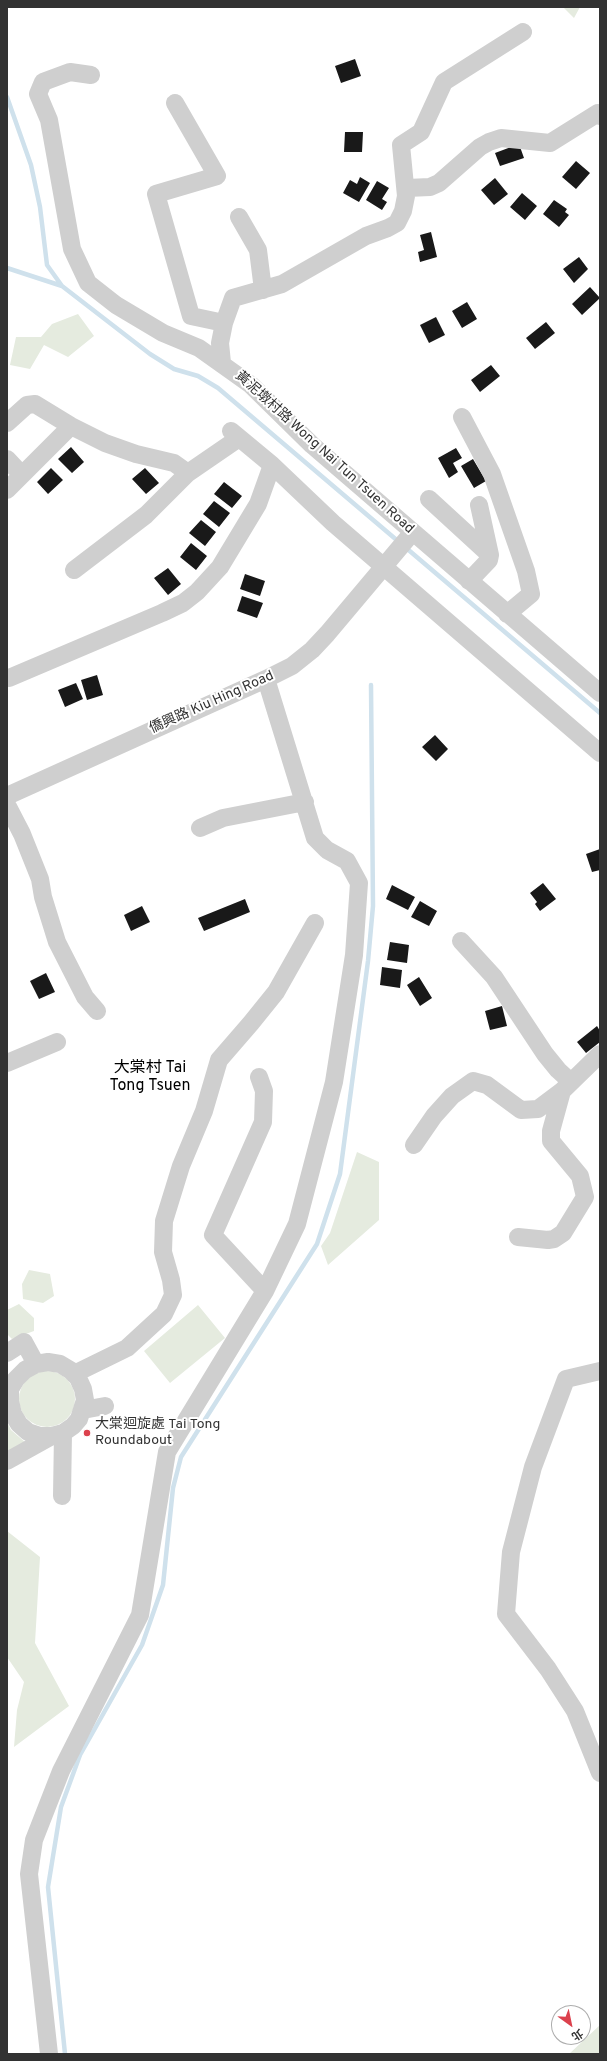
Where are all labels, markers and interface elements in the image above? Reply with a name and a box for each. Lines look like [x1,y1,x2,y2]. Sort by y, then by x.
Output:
street label: 黃泥墩村路 Wong Nai Tun Tsuen Road [231,368,417,538]
street label: 僑興路 Kiu Hing Road [147,668,277,738]
district label: 大棠村 Tai Tong Tsuen [104,1059,196,1097]
place label: 大棠迴旋處 Tai Tong Roundabout [95,1417,220,1450]
marker: 大棠迴旋處 Tai Tong Roundabout [82,1428,92,1438]
north arrow [551,2005,591,2045]
text: 北 [569,2025,585,2043]

